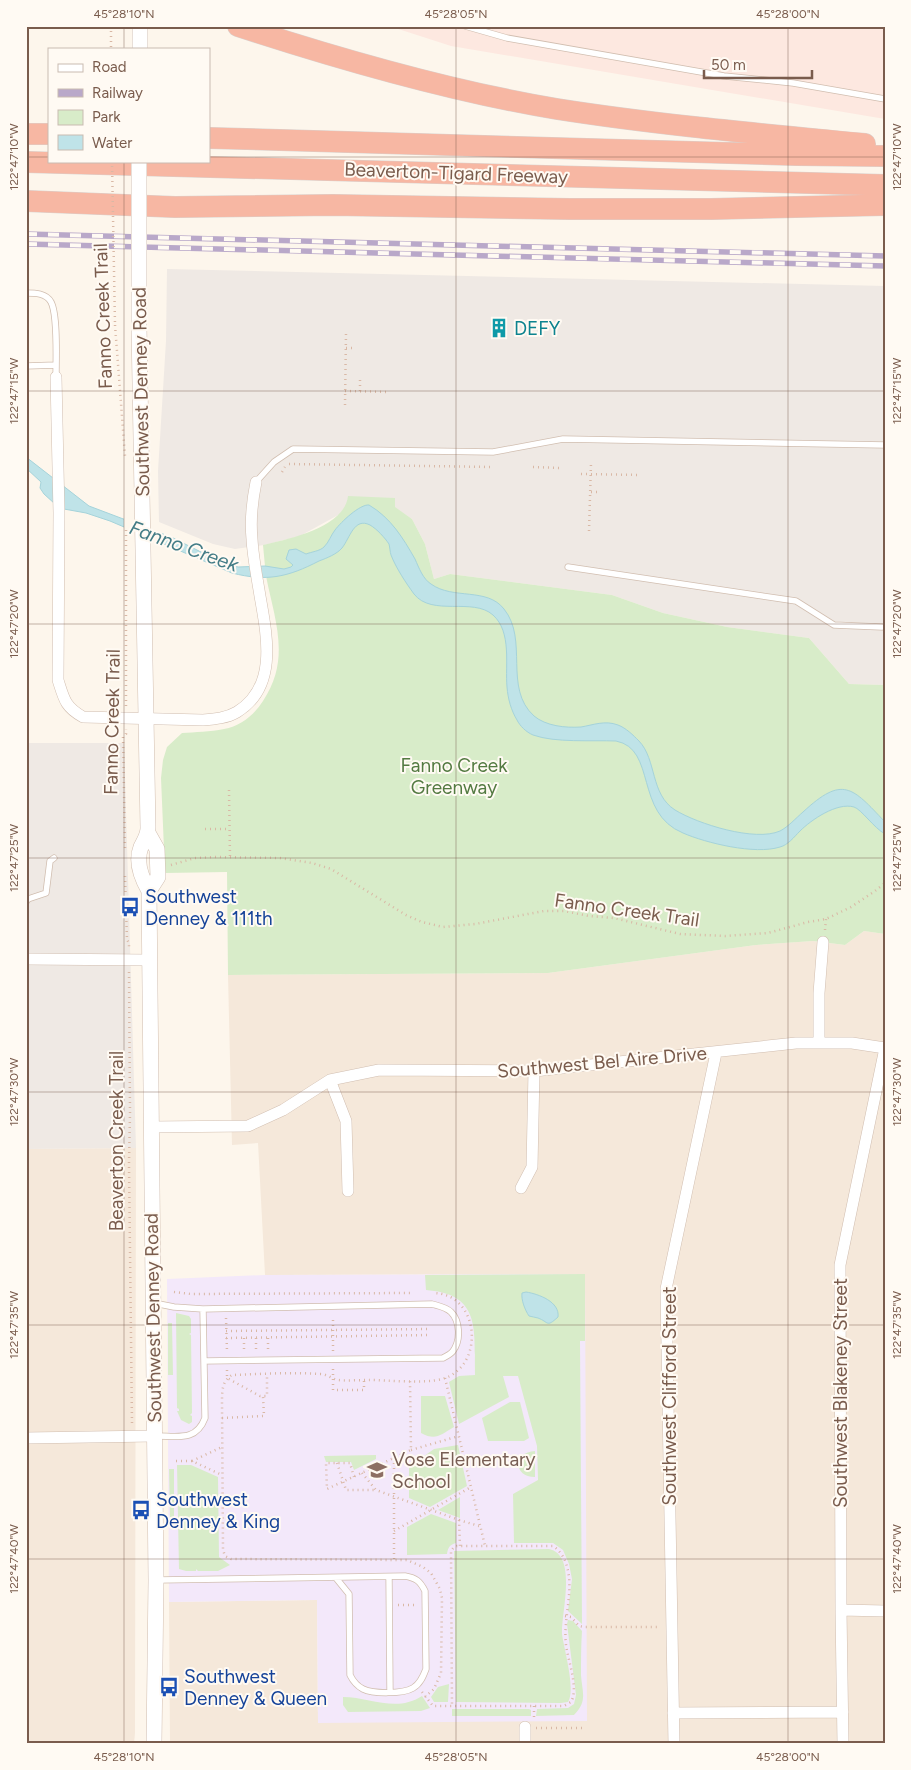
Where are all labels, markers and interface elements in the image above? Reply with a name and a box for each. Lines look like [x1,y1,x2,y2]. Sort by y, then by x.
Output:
text: 45°28'10"N [93,7,155,21]
text: 45°28'05"N [425,7,487,21]
text: 45°28'00"N [756,7,820,21]
legend [48,48,210,162]
scale bar [704,48,811,80]
text: 50 m [711,56,746,74]
text: Road [92,58,127,76]
text: Railway [92,84,143,102]
text: Park [92,108,121,126]
text: 122°47'10"W [7,123,21,191]
text: 122°47'10"W [890,123,904,191]
text: Water [92,134,132,152]
street label: Beaverton-Tigard Freeway [344,158,568,188]
street label: Fanno Creek Trail [89,243,117,389]
street label: Southwest Denney Road [128,287,154,497]
building icon: DEFY [488,317,510,339]
place label: DEFY [514,317,561,340]
text: 122°47'15"W [7,357,21,424]
text: 122°47'15"W [890,357,904,424]
water label: Fanno Creek [126,515,243,577]
text: 122°47'20"W [7,589,21,658]
text: 122°47'20"W [890,589,904,658]
street label: Fanno Creek Trail [99,649,125,795]
park label: Fanno Creek Greenway [401,754,508,799]
text: 122°47'25"W [7,823,21,892]
text: 122°47'25"W [890,823,904,892]
place label: Southwest Denney & 111th [145,885,273,930]
street label: Fanno Creek Trail [553,888,701,932]
bus stop icon: Southwest Denney & 111th [119,896,141,918]
street label: Southwest Bel Aire Drive [496,1041,708,1083]
street label: Beaverton Creek Trail [105,1051,128,1231]
text: 122°47'30"W [7,1057,21,1126]
text: 122°47'30"W [890,1057,904,1126]
street label: Southwest Denney Road [140,1213,166,1423]
street label: Southwest Blakeney Street [829,1278,852,1508]
street label: Southwest Clifford Street [658,1286,681,1506]
text: 122°47'35"W [7,1291,21,1359]
text: 122°47'35"W [890,1291,904,1359]
place label: Vose Elementary School [392,1448,536,1493]
school or university icon: Vose Elementary School [366,1459,388,1481]
place label: Southwest Denney & King [156,1488,280,1533]
bus stop icon: Southwest Denney & King [130,1499,152,1521]
text: 122°47'40"W [7,1524,21,1594]
text: 122°47'40"W [890,1524,904,1594]
place label: Southwest Denney & Queen [184,1665,327,1710]
bus stop icon: Southwest Denney & Queen [158,1676,180,1698]
text: 45°28'10"N [93,1750,155,1764]
text: 45°28'05"N [425,1750,487,1764]
text: 45°28'00"N [756,1750,820,1764]

